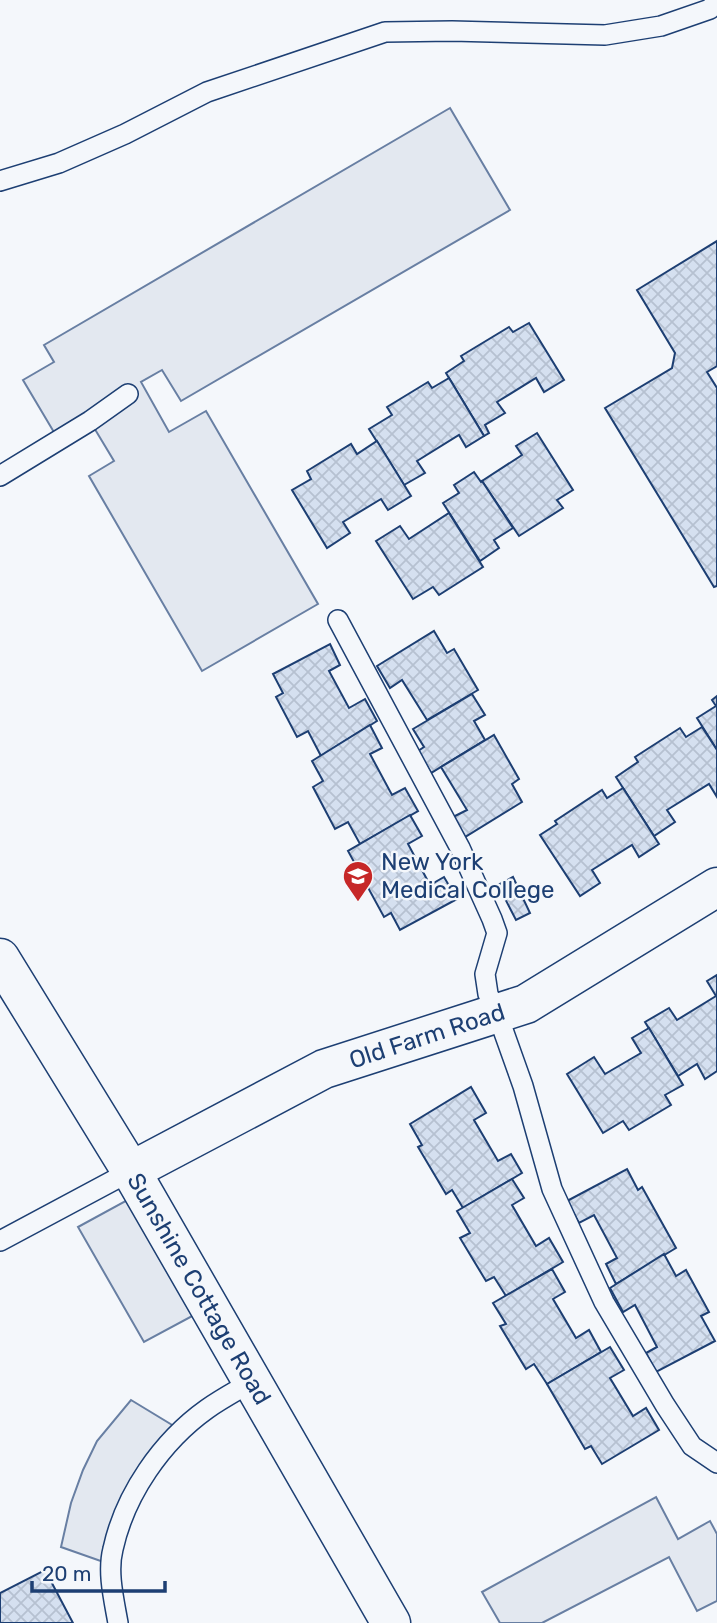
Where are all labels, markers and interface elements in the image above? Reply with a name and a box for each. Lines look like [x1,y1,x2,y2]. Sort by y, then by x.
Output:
place label: New York Medical College [381,848,554,904]
school or university icon: New York Medical College [341,859,375,903]
street label: Old Farm Road [346,998,508,1074]
street label: Sunshine Cottage Road [121,1168,277,1410]
scale bar [32,1550,164,1594]
text: 20 m [42,1561,91,1586]

